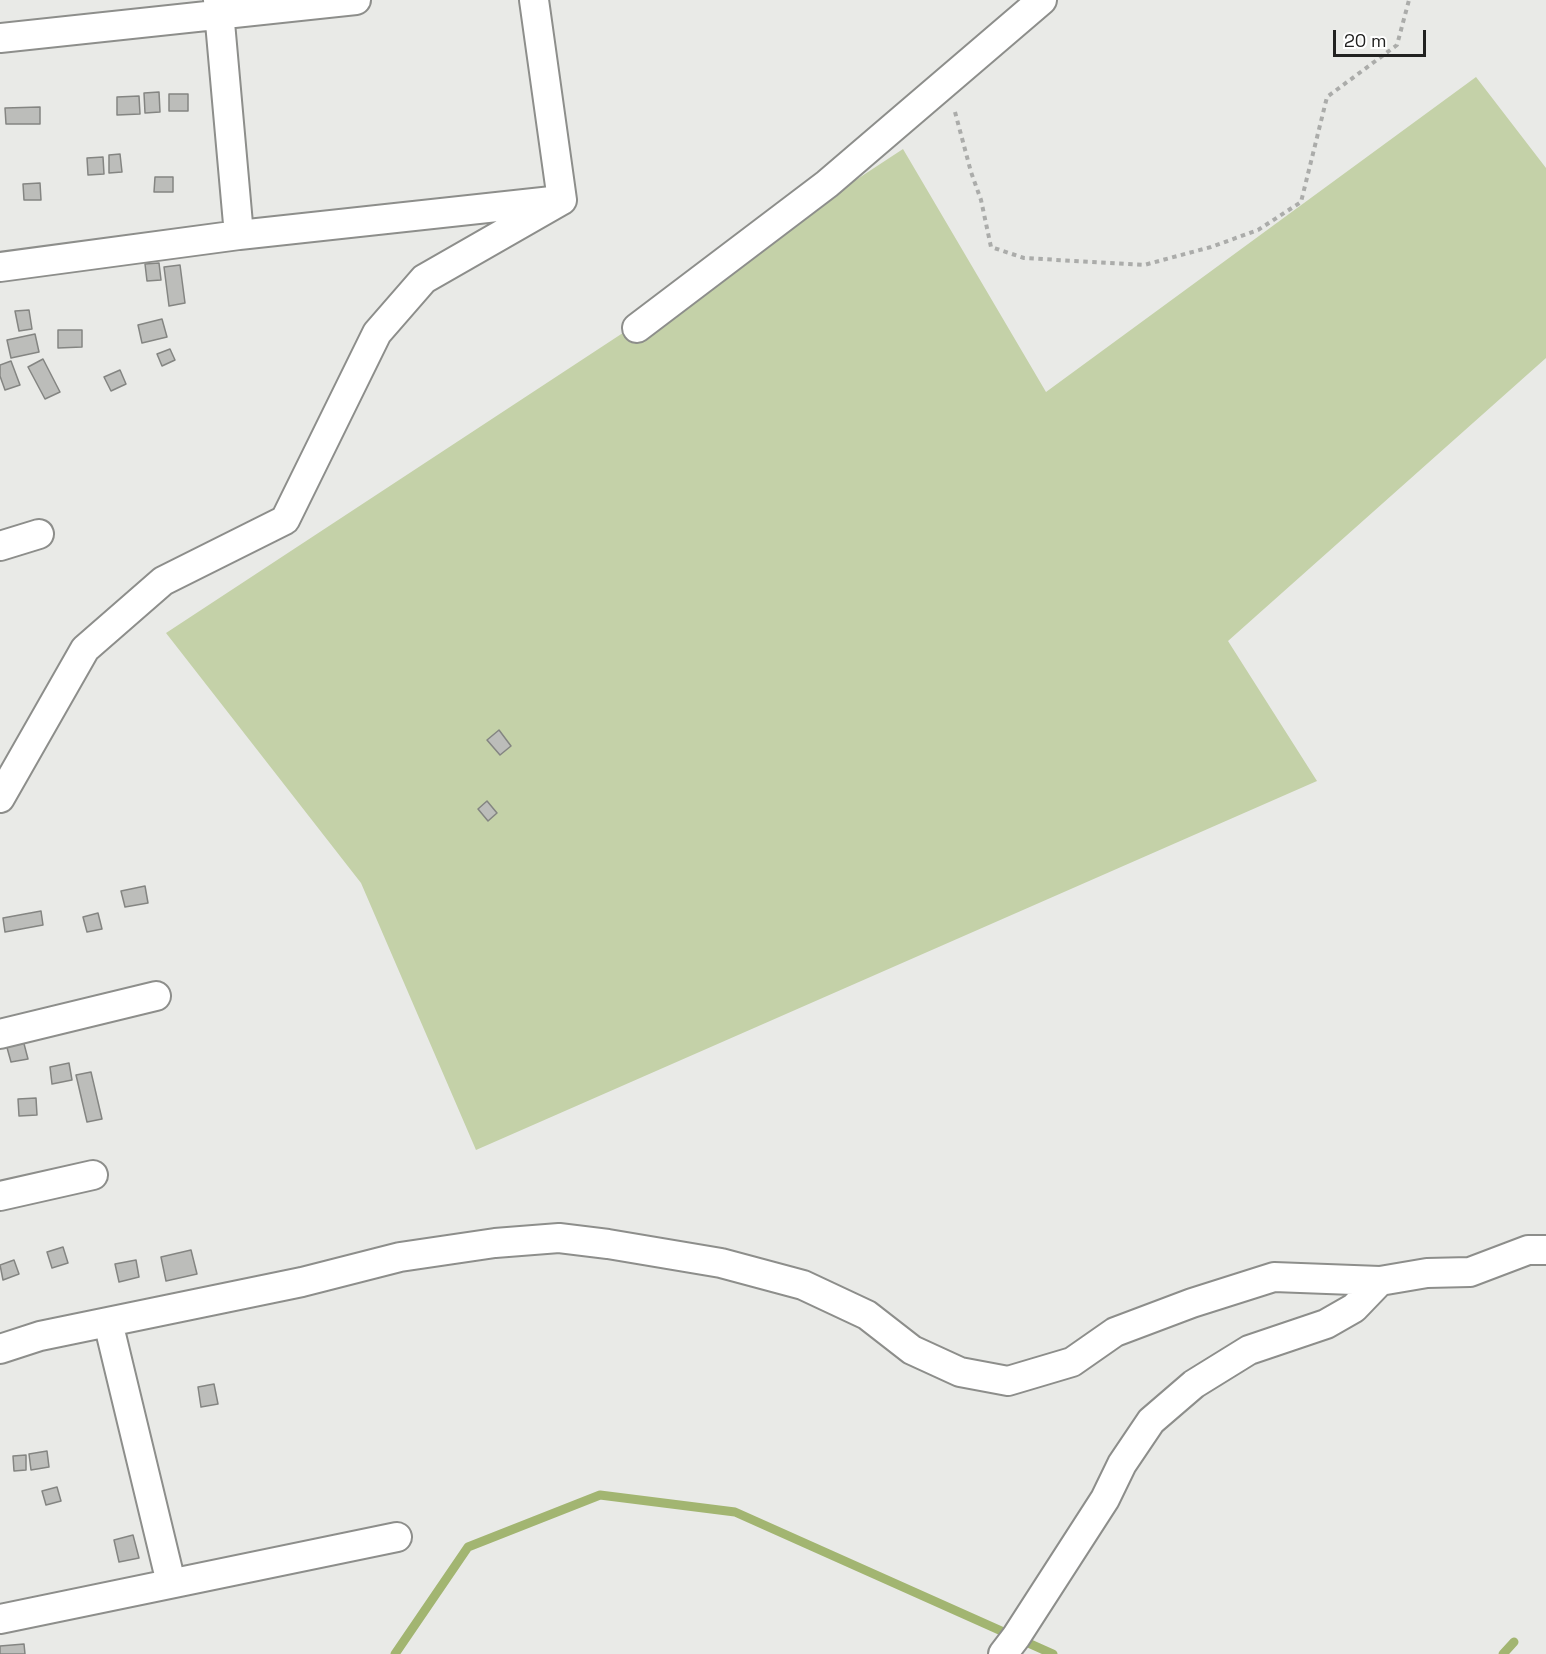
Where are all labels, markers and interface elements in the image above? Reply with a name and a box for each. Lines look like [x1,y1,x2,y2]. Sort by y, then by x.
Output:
scale bar [1336,18,1429,56]
text: 20 m [1344,29,1387,52]

